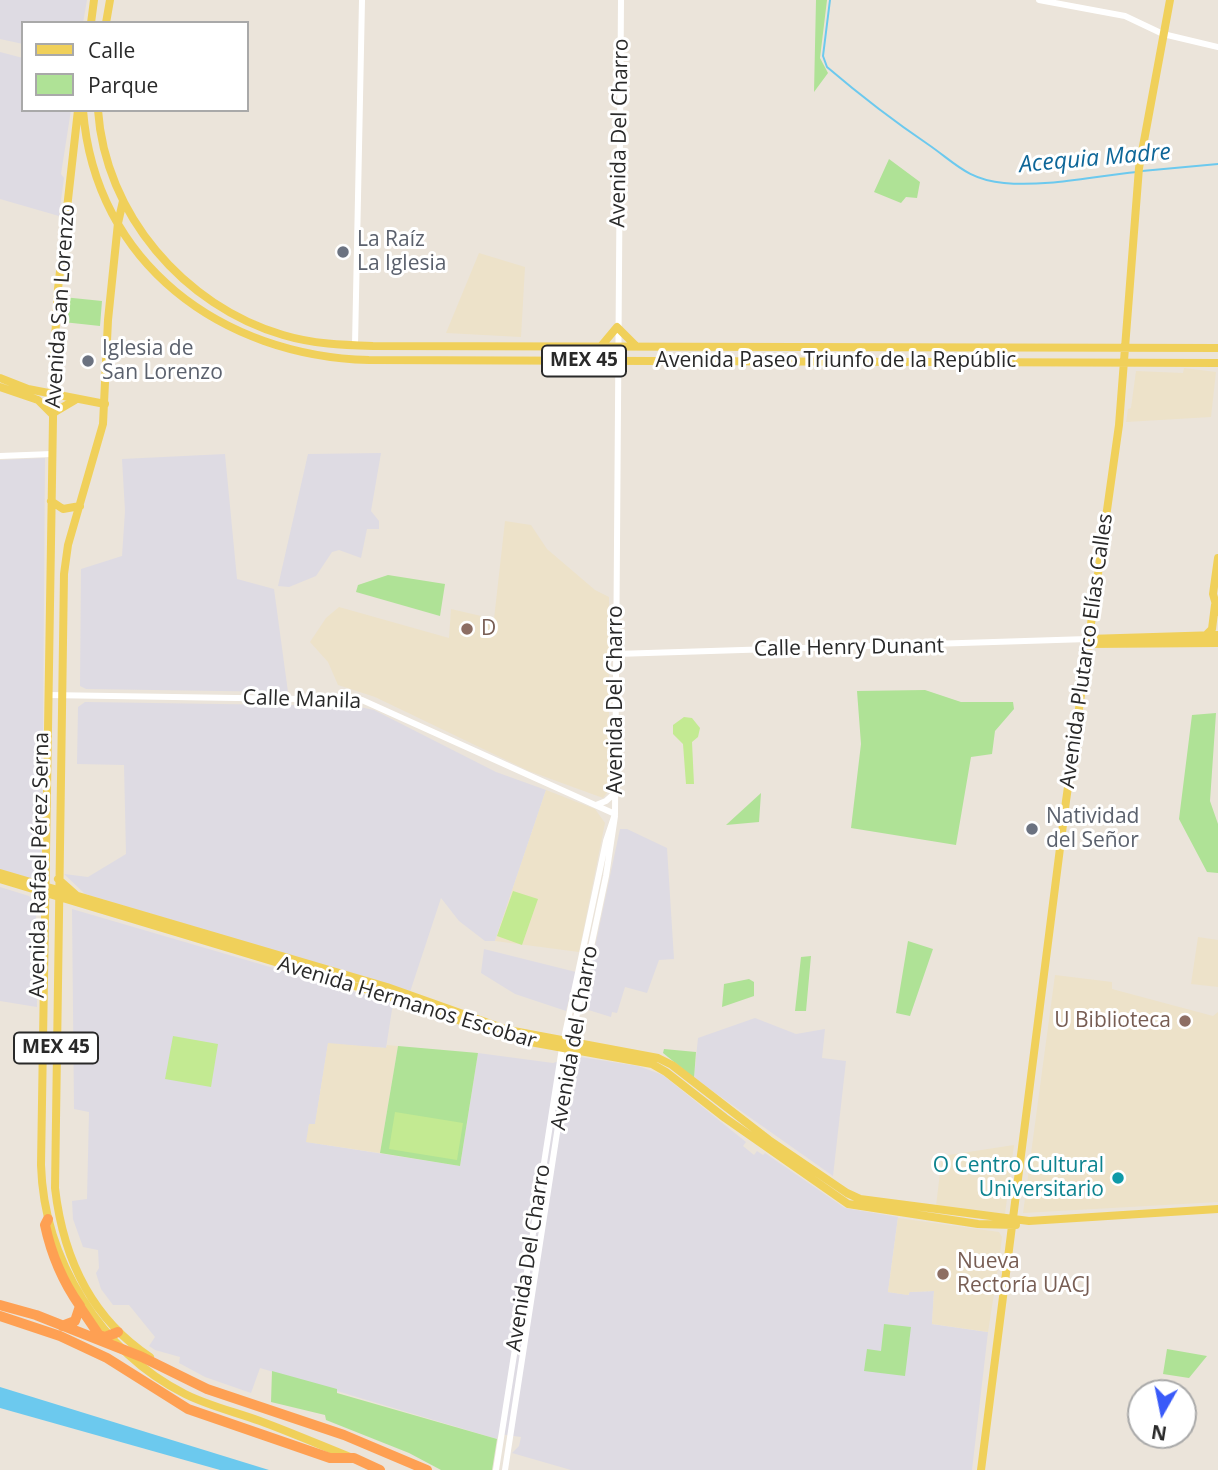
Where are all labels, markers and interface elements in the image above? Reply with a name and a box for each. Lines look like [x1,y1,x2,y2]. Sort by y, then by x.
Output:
legend [21,21,248,112]
text: Calle [88,36,135,64]
street label: Avenida Del Charro [606,38,634,228]
text: Parque [88,71,158,99]
water label: Acequia Madre [1018,139,1172,179]
street label: Avenida San Lorenzo [41,203,81,409]
place label: La Raíz La Iglesia [357,227,446,277]
marker: La Raíz La Iglesia [335,244,351,260]
place label: Iglesia de San Lorenzo [102,336,223,386]
road number: MEX 45 [542,346,626,376]
street label: Avenida Paseo Triunfo de la Repúblic [656,348,1016,374]
marker: Iglesia de San Lorenzo [80,353,96,369]
street label: Avenida Plutarco Elías Calles [1055,512,1119,790]
street label: Avenida Del Charro [603,605,629,795]
place label: D [481,616,496,642]
marker: D [459,621,475,637]
street label: Calle Henry Dunant [754,634,944,662]
street label: Calle Manila [242,685,362,715]
street label: Avenida Rafael Pérez Serna [25,732,55,998]
place label: Natividad del Señor [1046,804,1139,854]
marker: Natividad del Señor [1024,821,1040,837]
street label: Avenida del Charro [546,944,604,1132]
street label: Avenida Hermanos Escobar [275,952,539,1054]
place label: U Biblioteca [1054,1008,1171,1034]
marker: U Biblioteca [1177,1013,1193,1029]
road number: MEX 45 [14,1032,98,1064]
place label: O Centro Cultural Universitario [933,1153,1104,1203]
street label: Avenida Del Charro [502,1163,556,1353]
marker: O Centro Cultural Universitario [1110,1170,1126,1186]
place label: Nueva Rectoría UACJ [957,1249,1090,1299]
marker: Nueva Rectoría UACJ [935,1266,951,1282]
north arrow [1127,1379,1197,1449]
text: N [1149,1419,1169,1447]

